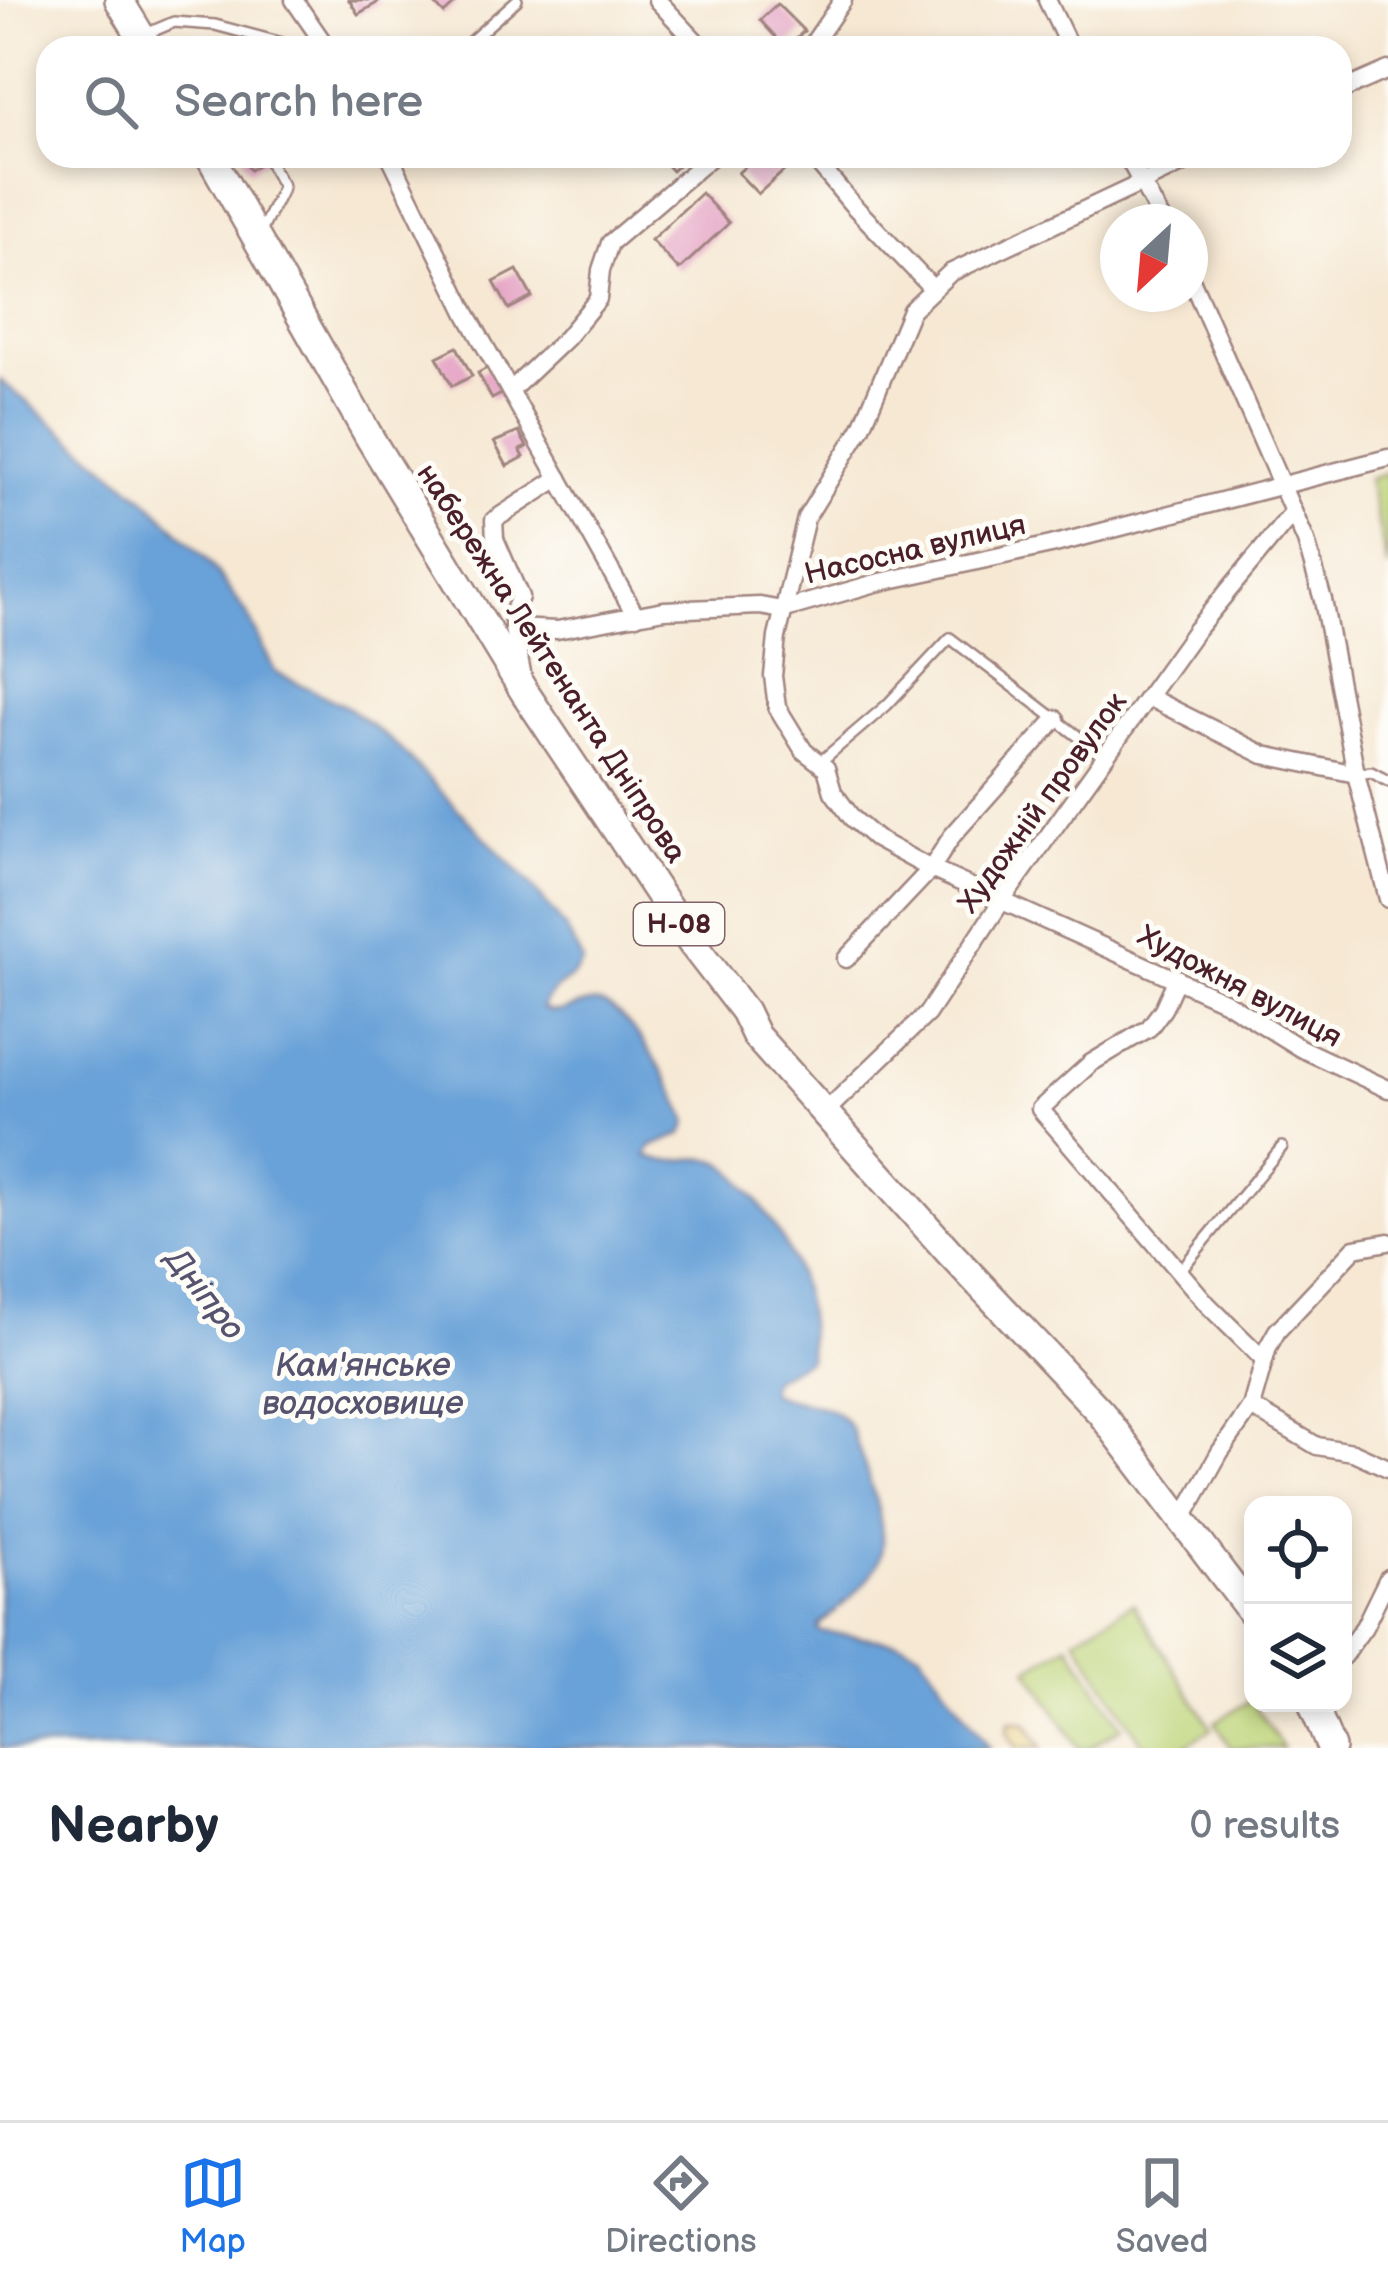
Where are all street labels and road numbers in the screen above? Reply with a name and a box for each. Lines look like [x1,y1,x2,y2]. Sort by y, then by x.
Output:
street label: набережна Лейтенанта Дніпрова [408,457,694,870]
street label: Насосна вулиця [801,507,1029,593]
street label: Художній провулок [951,685,1135,920]
road number: Н-08 [634,903,724,945]
street label: Художня вулиця [1131,918,1348,1056]

